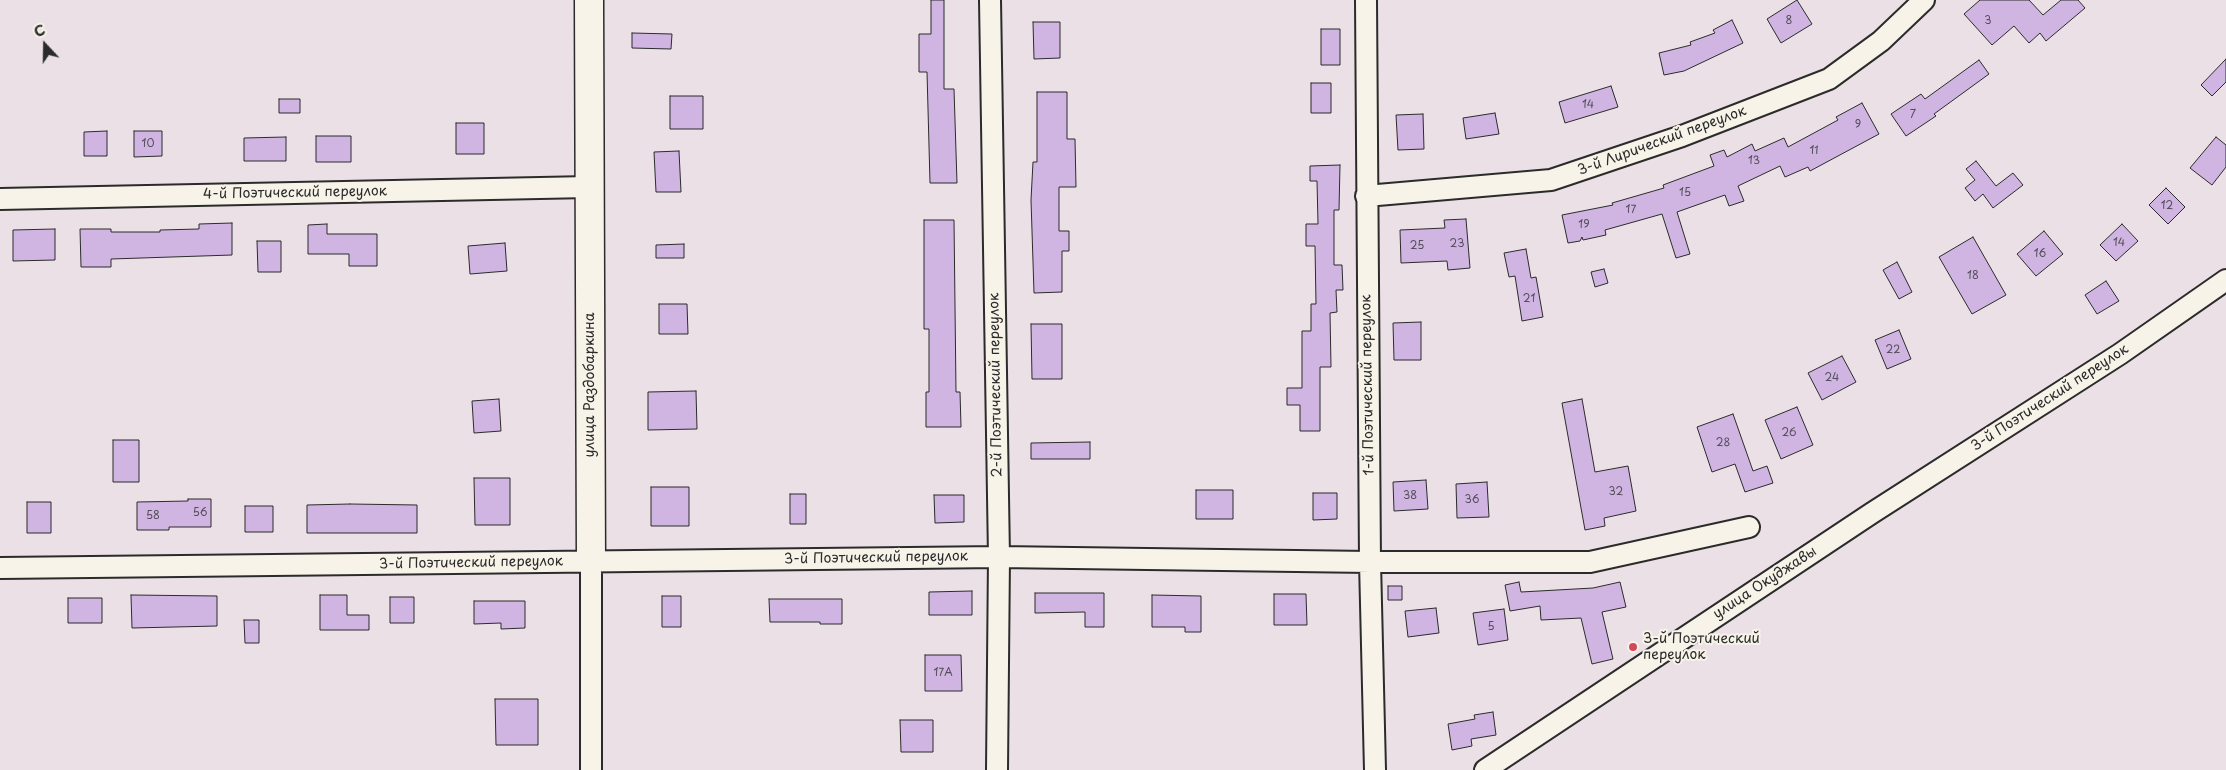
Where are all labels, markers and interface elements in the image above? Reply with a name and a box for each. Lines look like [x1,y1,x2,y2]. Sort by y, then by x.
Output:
house number: 8 [1786,14,1792,28]
house number: 3 [1984,14,1992,28]
text: С [31,19,48,42]
north arrow [20,20,70,70]
house number: 14 [1582,98,1594,112]
street label: 3-й Лирический переулок [1575,103,1749,179]
house number: 7 [1910,108,1916,122]
house number: 9 [1855,118,1861,132]
house number: 10 [142,137,154,151]
house number: 11 [1809,144,1819,158]
house number: 13 [1748,154,1760,168]
street label: 4-й Поэтический переулок [203,183,387,203]
house number: 15 [1679,186,1691,200]
house number: 12 [2161,199,2173,213]
house number: 17 [1626,203,1636,217]
house number: 19 [1578,218,1590,232]
house number: 14 [2113,236,2125,250]
house number: 23 [1450,237,1464,251]
house number: 25 [1410,239,1424,253]
house number: 16 [2034,247,2046,261]
house number: 18 [1967,269,1979,283]
house number: 21 [1523,292,1535,306]
street label: 2-й Поэтический переулок [986,293,1006,477]
street label: 1-й Поэтический переулок [1358,294,1378,476]
street label: улица Раздобаркина [582,313,598,457]
street label: 3-й Поэтический переулок [1968,341,2132,455]
house number: 22 [1886,343,1900,357]
house number: 24 [1825,371,1839,385]
house number: 26 [1781,426,1797,440]
house number: 28 [1716,436,1730,450]
house number: 32 [1609,485,1623,499]
house number: 38 [1403,489,1417,503]
house number: 36 [1465,493,1479,507]
house number: 56 [193,506,207,520]
house number: 58 [146,509,160,523]
street label: улица Окуджавы [1710,543,1820,623]
street label: 3-й Поэтический переулок [784,548,968,568]
street label: 3-й Поэтический переулок [379,553,563,573]
house number: 5 [1487,620,1495,634]
place label: 3-й Поэтический переулок [1643,631,1760,664]
marker: 3-й Поэтический переулок [1627,641,1639,653]
house number: 17А [933,666,953,680]

